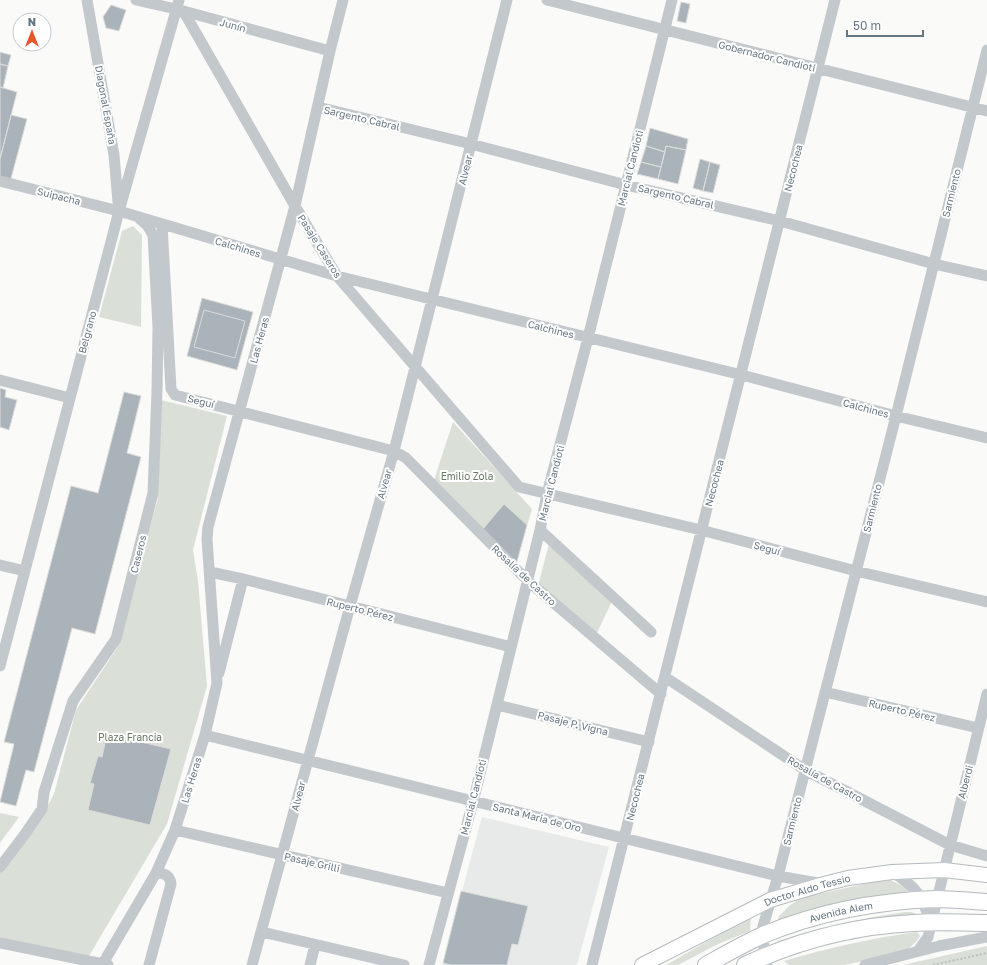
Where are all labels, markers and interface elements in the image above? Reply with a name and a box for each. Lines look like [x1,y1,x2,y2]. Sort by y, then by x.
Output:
north arrow [12,12,52,52]
scale bar [847,12,923,38]
text: N [28,15,36,28]
street label: Junín [219,16,247,34]
text: 50 m [853,18,881,33]
street label: Gobernador Candioti [717,38,817,74]
street label: Diagonal España [93,65,119,145]
street label: Sargento Cabral [323,103,401,133]
street label: Marcial Candioti [615,129,645,207]
street label: Necochea [781,143,805,193]
street label: Alvear [456,154,475,186]
street label: Sarmiento [939,168,963,218]
street label: Sargento Cabral [637,181,715,211]
street label: Suipacha [36,185,82,207]
street label: Pasaje Caseros [296,212,344,280]
street label: Calchines [214,234,262,260]
street label: Belgrano [76,310,98,354]
street label: Las Heras [247,316,271,364]
street label: Calchines [527,317,575,341]
street label: Seguí [186,392,217,410]
street label: Calchines [842,396,890,420]
street label: Marcial Candioti [536,444,566,522]
street label: Necochea [702,458,726,508]
street label: Alvear [374,468,394,500]
park label: Emilio Zola [441,470,493,482]
street label: Sarmiento [860,483,884,533]
street label: Caseros [128,534,148,574]
street label: Seguí [752,539,783,558]
street label: Rosalía de Castro [489,542,559,608]
street label: Ruperto Pérez [325,595,395,623]
street label: Ruperto Pérez [867,696,937,724]
street label: Pasaje P. Vigna [537,708,609,738]
park label: Plaza Francia [98,731,162,743]
street label: Rosalía de Castro [785,753,865,805]
street label: Las Heras [178,756,204,804]
street label: Marcial Candioti [458,758,488,836]
street label: Alberdi [955,764,975,800]
street label: Necochea [623,772,647,822]
street label: Alvear [288,780,308,812]
street label: Sarmiento [780,796,804,846]
street label: Santa Maria de Oro [491,800,583,834]
street label: Pasaje Grilli [283,850,341,874]
street label: Doctor Aldo Tessio [762,872,852,908]
street label: Avenida Alem [808,899,874,925]

